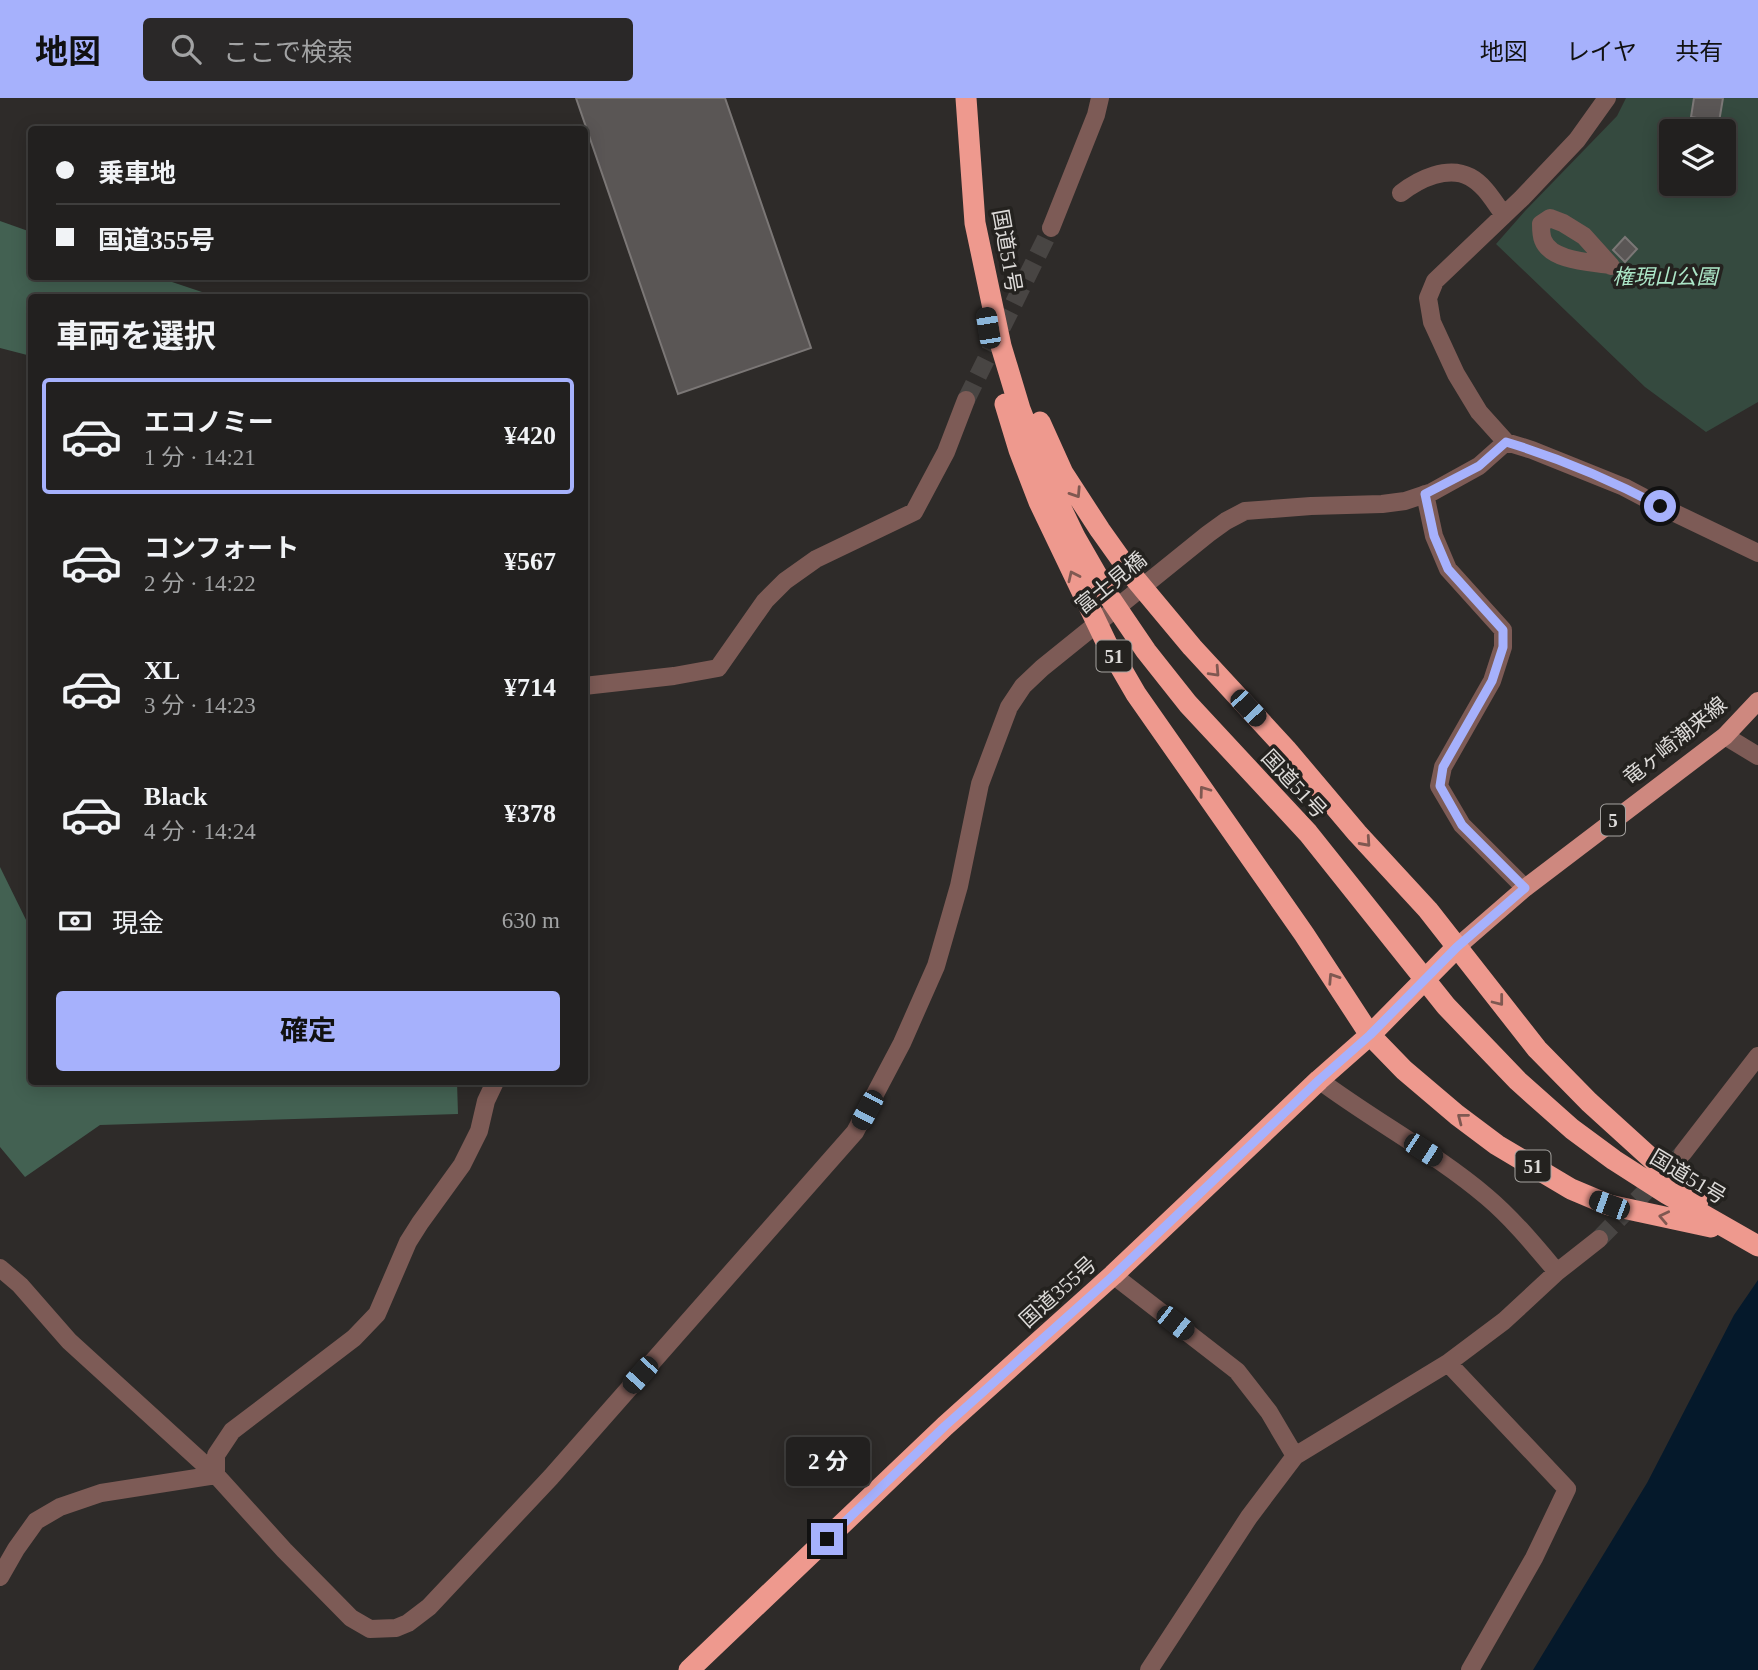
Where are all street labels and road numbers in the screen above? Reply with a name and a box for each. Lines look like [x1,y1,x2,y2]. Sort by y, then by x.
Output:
street label: 国道51号 [988,208,1026,294]
street label: 富士見橋 [1071,547,1151,619]
road number: 51 [1096,640,1132,671]
street label: 竜ヶ崎潮来線 [1618,692,1732,790]
street label: 国道51号 [1257,745,1331,823]
road number: 5 [1601,804,1625,835]
street label: 国道51号 [1646,1145,1730,1209]
road number: 51 [1516,1150,1550,1182]
street label: 国道355号 [1015,1251,1101,1333]

